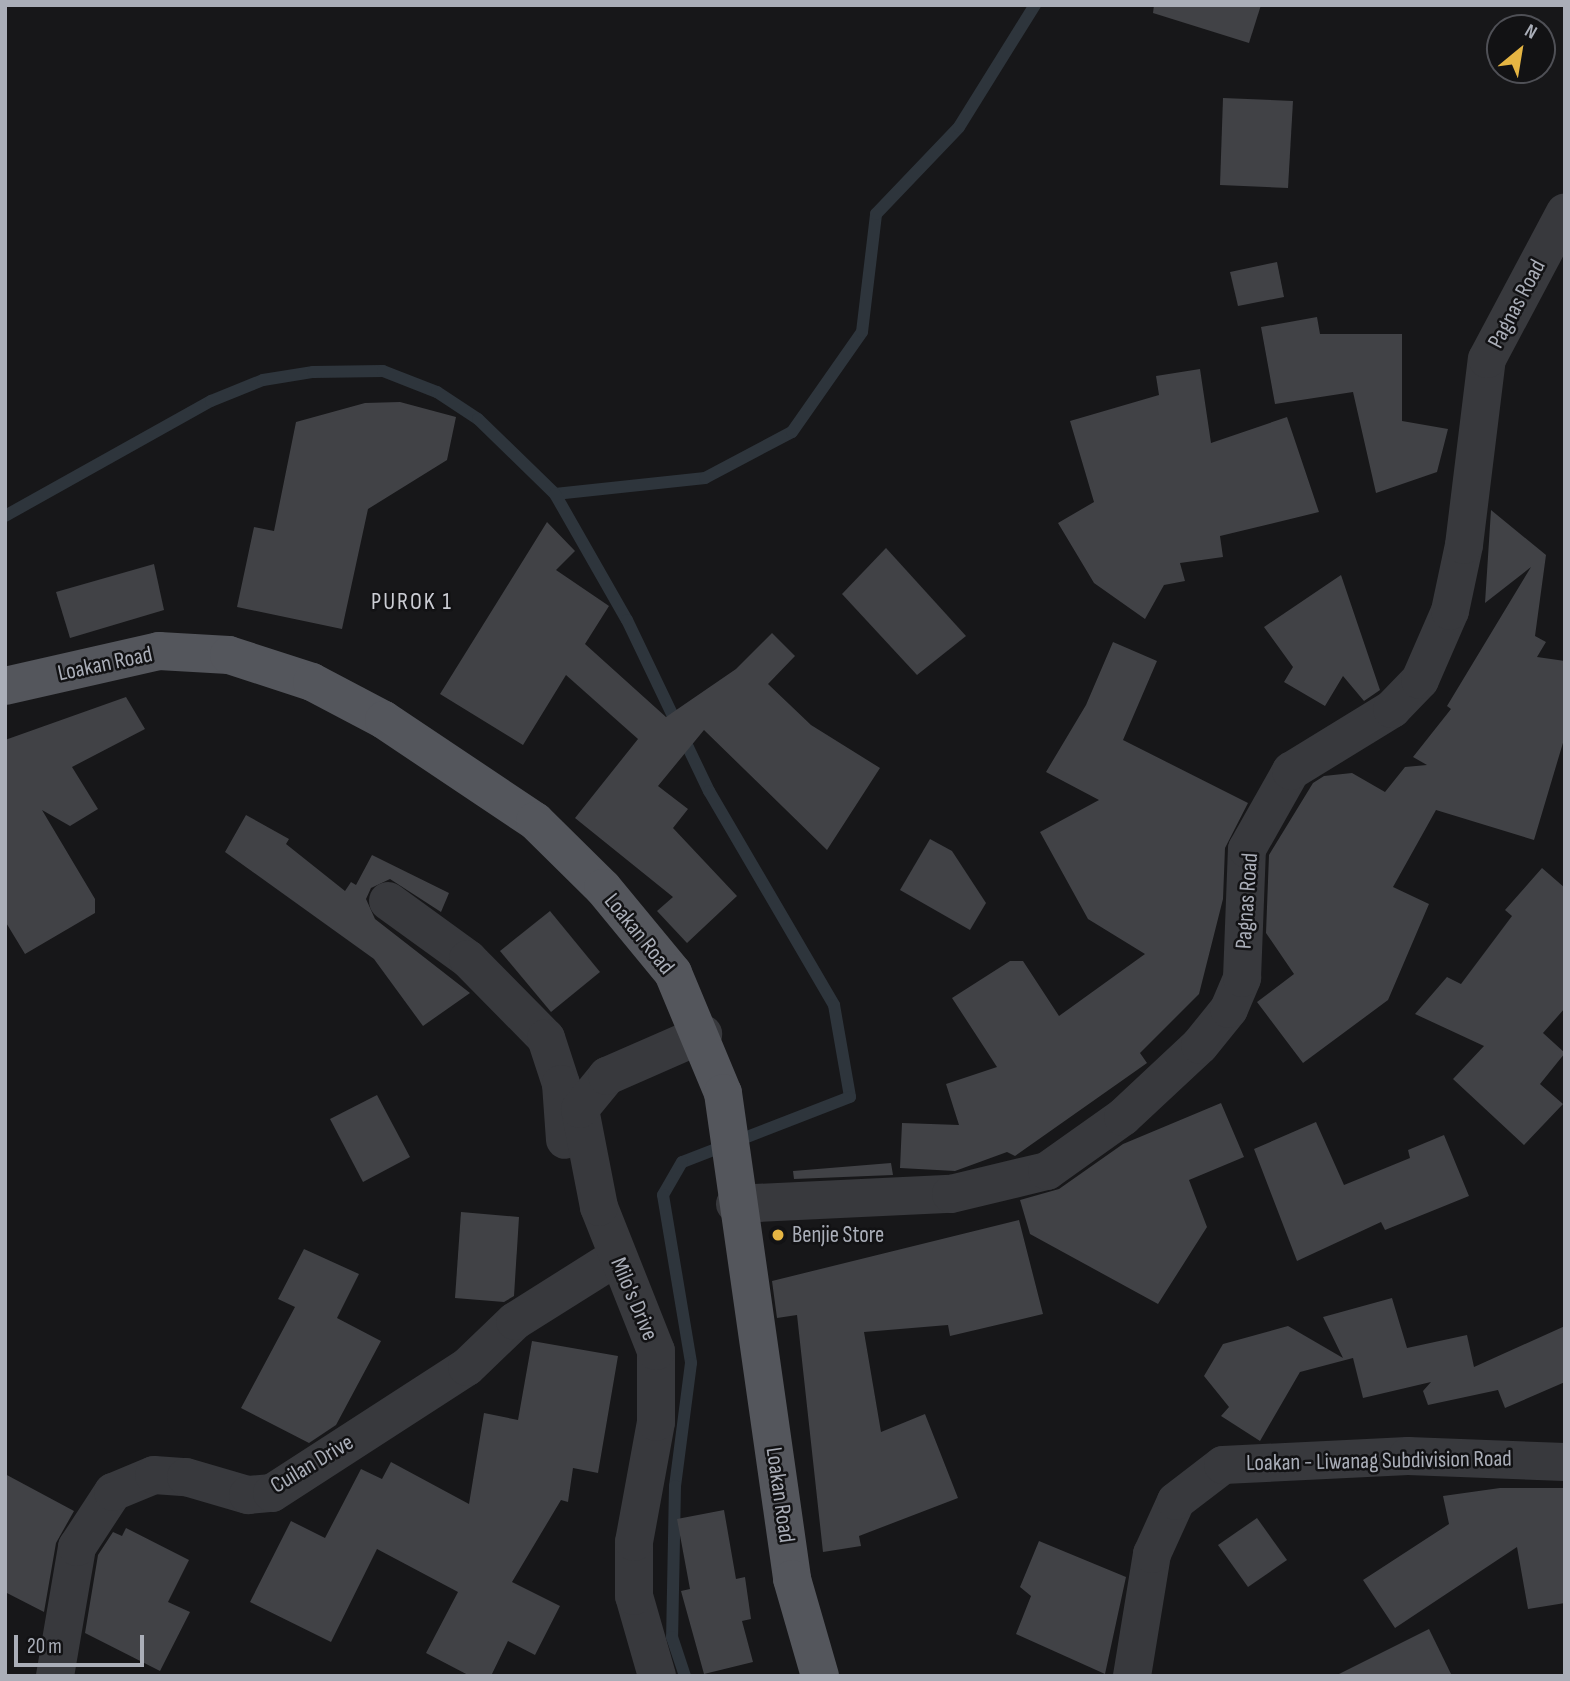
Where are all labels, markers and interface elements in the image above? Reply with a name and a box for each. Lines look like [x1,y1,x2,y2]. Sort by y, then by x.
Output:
north arrow [1486,14,1556,84]
text: N [1521,20,1541,45]
street label: Pagnas Road [1482,255,1552,353]
district label: PUROK 1 [372,588,452,616]
street label: Loakan Road [55,641,155,687]
street label: Pagnas Road [1230,852,1264,950]
street label: Loakan Road [598,888,680,980]
place label: Benjie Store [792,1221,884,1249]
marker: Benjie Store [770,1227,786,1243]
street label: Milo's Drive [604,1253,664,1345]
street label: Cuilan Drive [266,1429,358,1499]
street label: Loakan - Liwanag Subdivision Road [1246,1445,1512,1477]
street label: Loakan Road [760,1446,800,1544]
scale bar [18,1622,147,1666]
text: 20 m [27,1634,62,1659]

